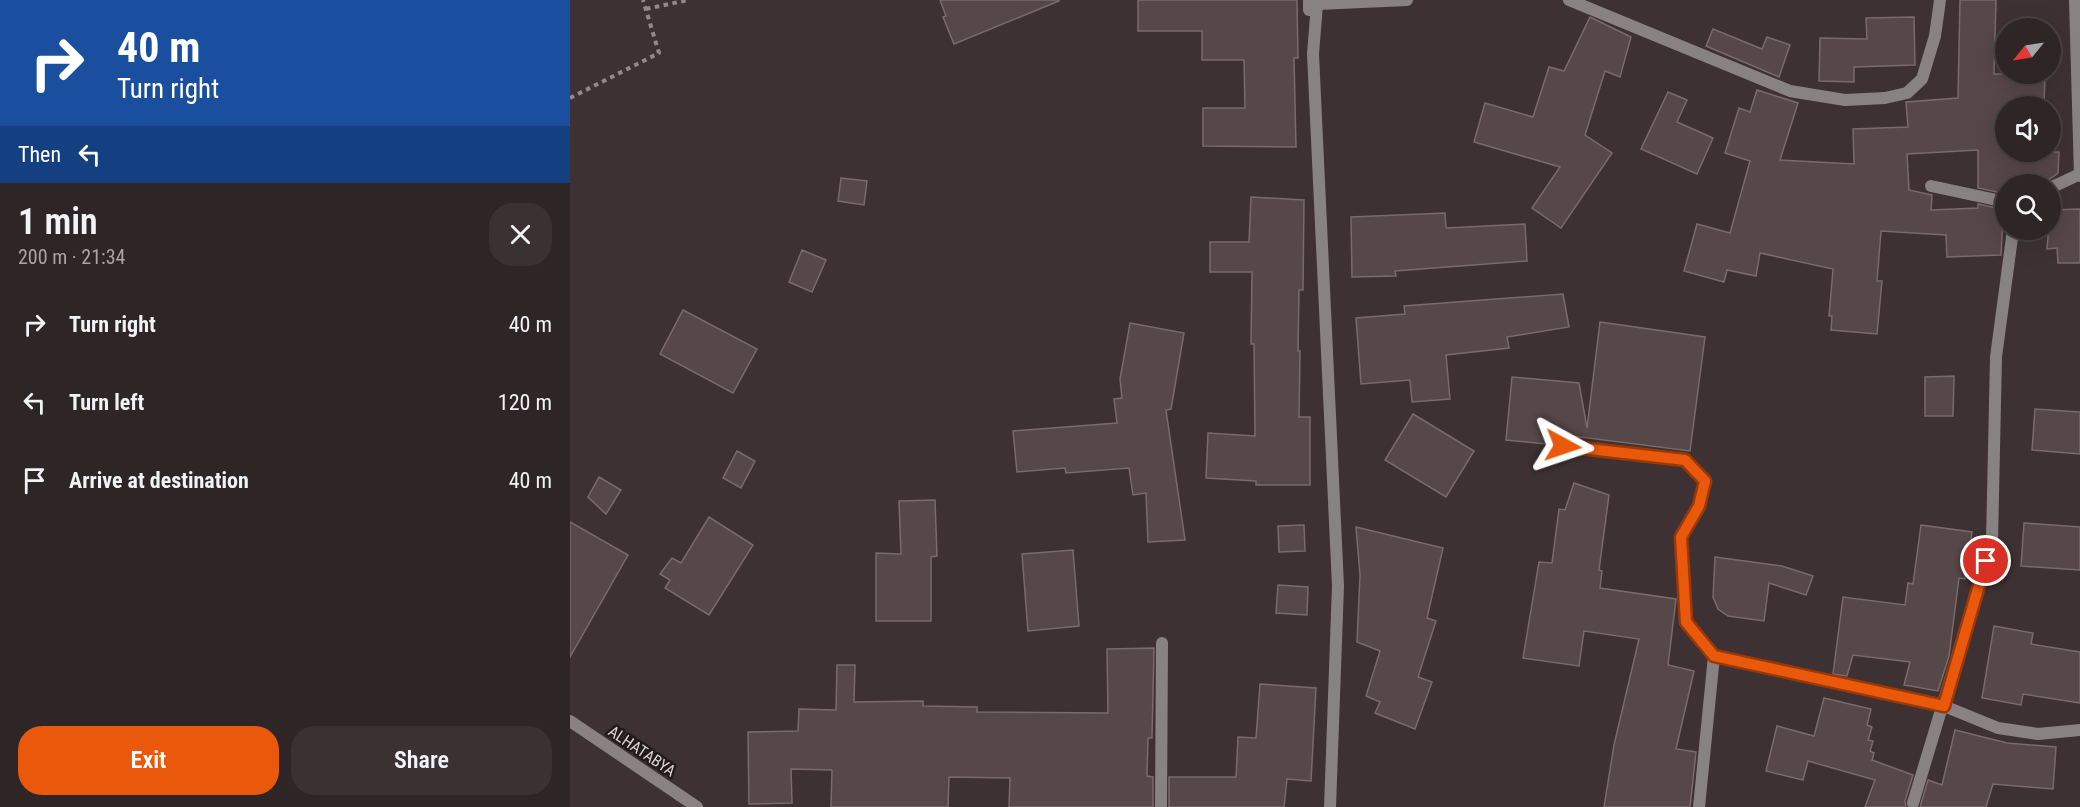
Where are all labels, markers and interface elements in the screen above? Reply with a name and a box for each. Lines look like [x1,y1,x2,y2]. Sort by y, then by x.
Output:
north arrow [1995,18,2061,84]
map controls [1995,18,2061,240]
text: 40 m [117,23,200,72]
icon: right [18,24,96,102]
text: Turn right [117,73,219,105]
button: sound [1995,96,2061,162]
icon: left [73,138,106,171]
text: Then [18,142,61,167]
button: search [1995,174,2061,240]
text: 1 min [18,201,98,243]
button: close [489,203,552,266]
text: 200 m · 21:34 [18,245,125,269]
icon: right [18,308,51,341]
text: Turn right [69,312,156,337]
text: 40 m [509,312,552,337]
icon: left [18,386,51,419]
text: Turn left [69,390,144,415]
text: 120 m [498,390,552,415]
position arrow [1531,414,1595,478]
icon: arrive [18,464,51,497]
text: Arrive at destination [69,468,249,493]
text: 40 m [509,468,552,493]
pin [1960,535,2011,586]
icon: arrive [1969,544,2002,577]
street label: ALHATABYA [605,722,679,780]
button: Exit [18,726,279,795]
button: Share [291,726,552,795]

